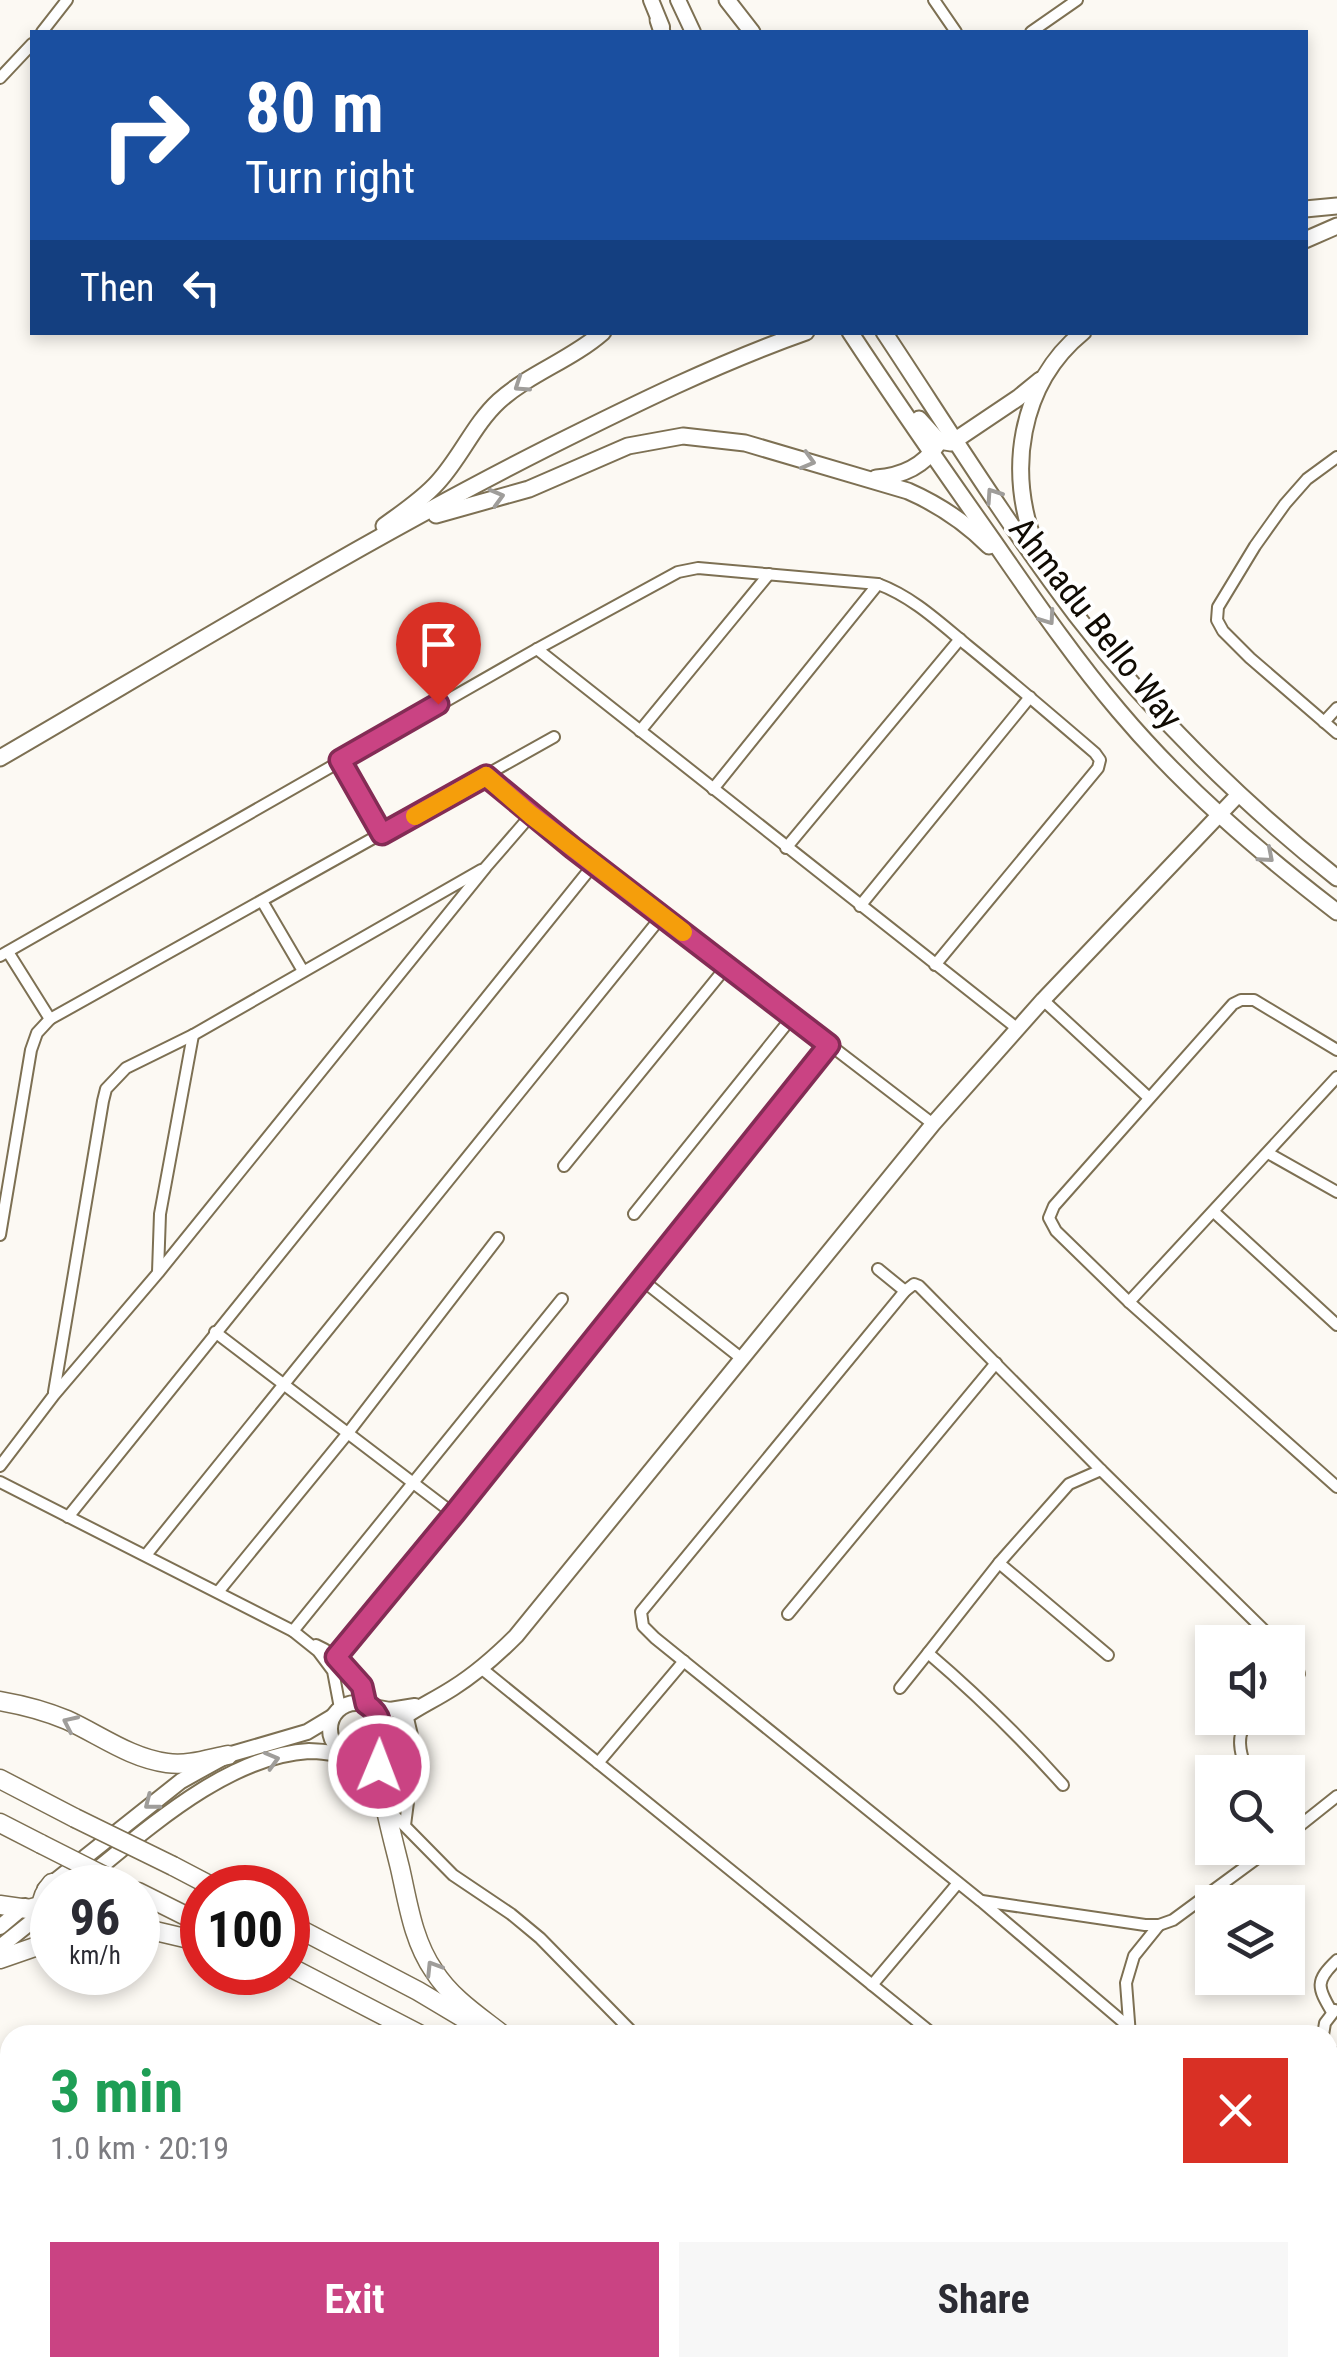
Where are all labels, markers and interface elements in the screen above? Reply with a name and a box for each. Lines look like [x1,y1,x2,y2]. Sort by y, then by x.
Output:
text: 80 m [245,67,384,149]
icon: right [80,70,210,200]
text: Turn right [245,151,415,204]
icon: left [174,260,229,315]
text: Then [80,266,154,310]
one-way arrow [513,373,532,391]
one-way arrow [799,449,816,470]
one-way arrow [488,488,505,509]
one-way arrow [987,488,1005,507]
street label: Ahmadu Bello Way [1000,509,1191,737]
pin [396,602,481,705]
one-way arrow [1036,607,1054,625]
icon: arrive [411,617,466,672]
one-way arrow [1256,845,1274,863]
map controls [1195,1625,1305,1995]
button: sound [1195,1625,1305,1735]
position arrow [327,1714,431,1818]
one-way arrow [62,1715,80,1735]
one-way arrow [263,1750,280,1771]
button: search [1195,1755,1305,1865]
one-way arrow [144,1791,162,1809]
speed limit sign: 100 [180,1865,310,1995]
button: layers [1195,1885,1305,1995]
text: 96 [70,1889,120,1947]
text: km/h [69,1941,121,1970]
one-way arrow [427,1961,446,1979]
text: 3 min [50,2056,183,2127]
button: close [1183,2058,1288,2163]
text: 1.0 km · 20:19 [50,2129,229,2167]
button: Exit [50,2242,659,2357]
button: Share [679,2242,1288,2357]

